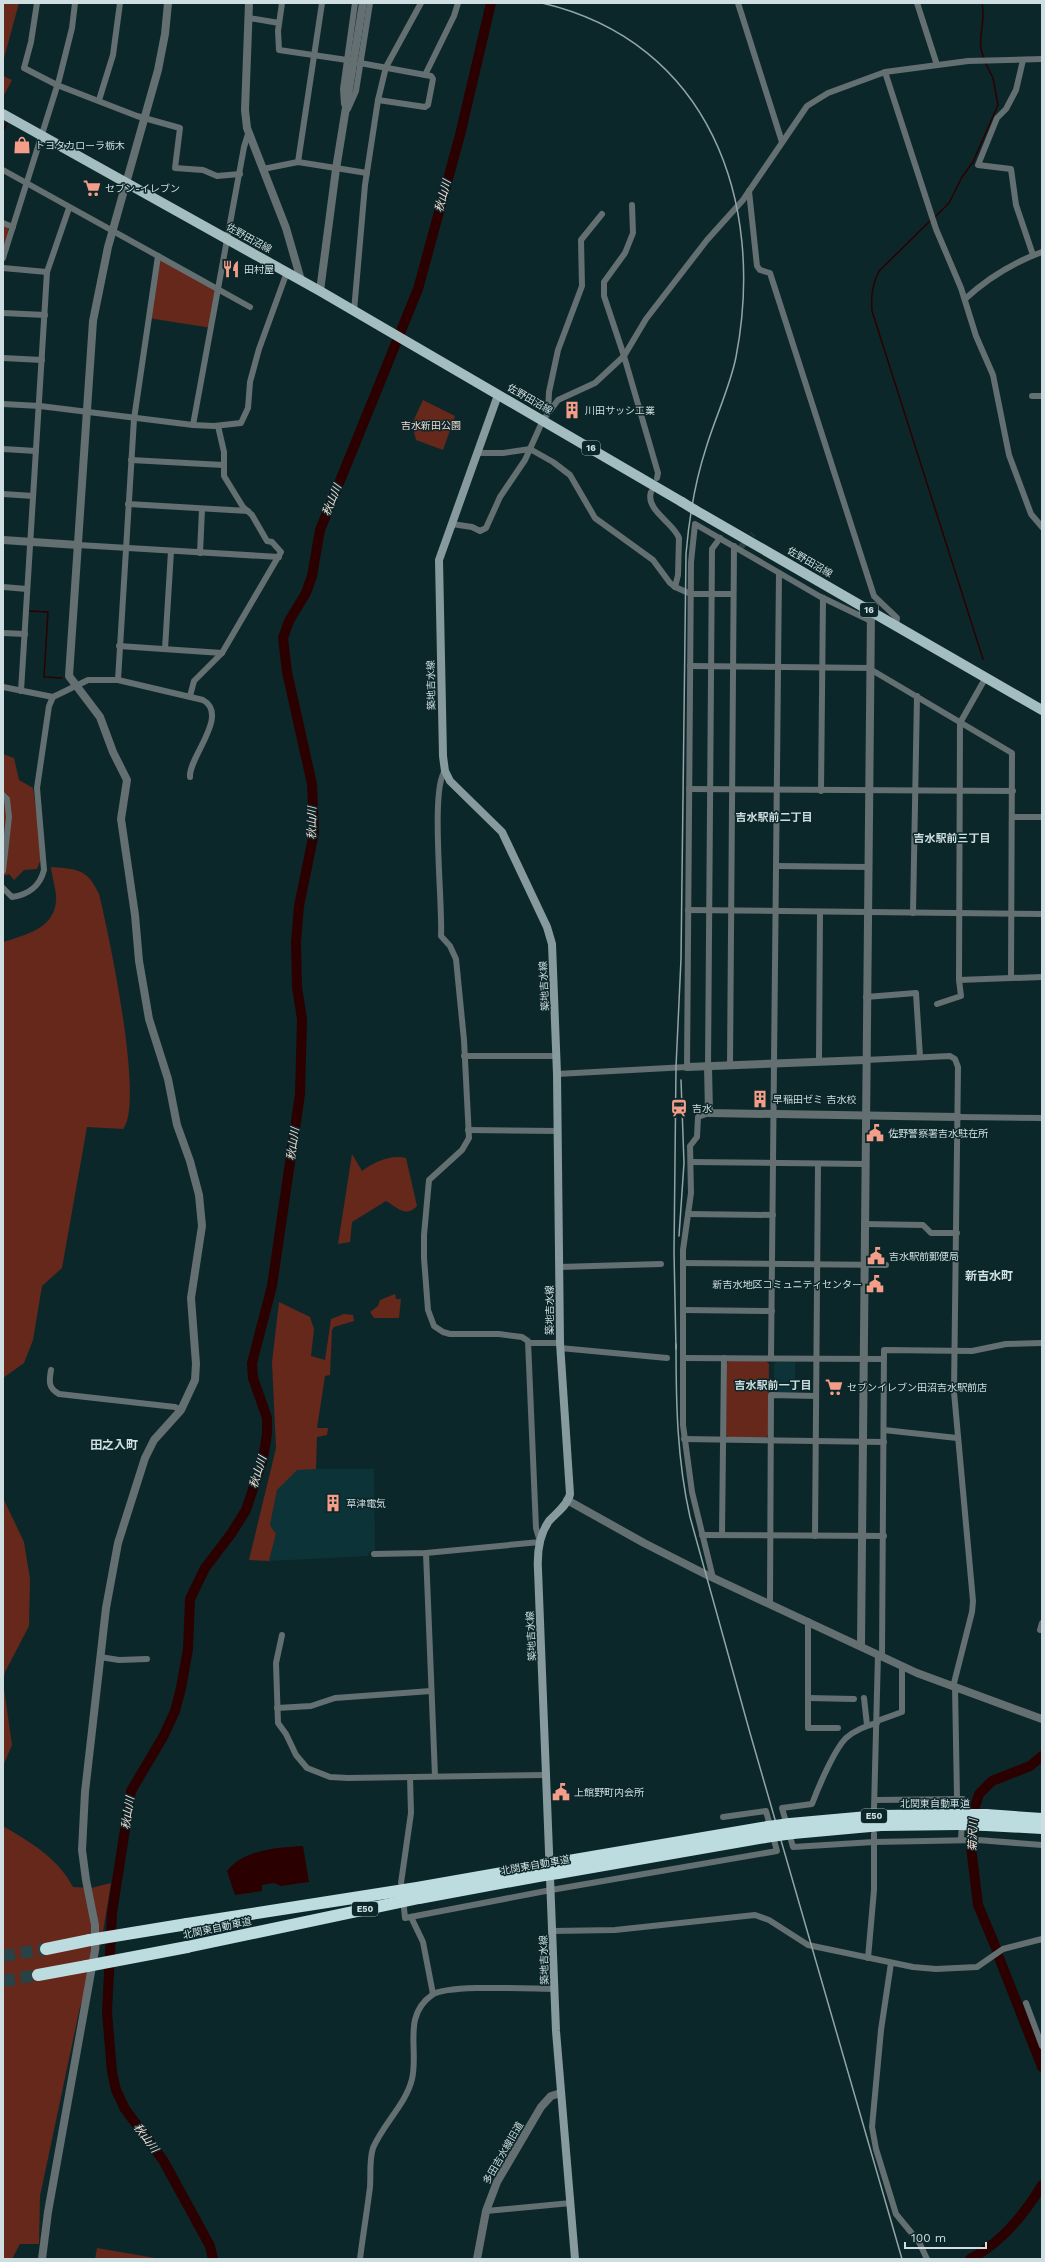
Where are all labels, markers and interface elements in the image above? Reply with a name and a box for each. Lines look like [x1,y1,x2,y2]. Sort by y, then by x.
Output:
shop icon: トヨタカローラ栃木 [12,135,32,155]
place label: トヨタカローラ栃木 [35,140,125,151]
water label: 秋山川 [432,177,454,214]
supermarket icon: セブン-イレブン [82,178,102,198]
place label: セブン-イレブン [105,183,180,194]
street label: 佐野田沼線 [224,221,274,255]
restaurant icon: 田村屋 [221,259,241,279]
place label: 田村屋 [244,264,274,275]
street label: 佐野田沼線 [506,382,554,416]
building icon: 川田サッシ工業 [562,400,582,420]
place label: 川田サッシ工業 [585,405,655,416]
park label: 吉水新田公園 [401,420,461,431]
road number: 16 [582,441,600,455]
water label: 秋山川 [320,481,345,518]
street label: 佐野田沼線 [786,545,834,579]
road number: 16 [860,603,878,617]
street label: 築地吉水線 [425,660,437,710]
water label: 秋山川 [305,805,319,840]
district label: 吉水駅前二丁目 [736,811,813,824]
district label: 吉水駅前三丁目 [914,832,991,845]
street label: 築地吉水線 [537,961,551,1011]
building icon: 早稲田ゼミ 吉水校 [750,1089,770,1109]
place label: 早稲田ゼミ 吉水校 [773,1094,856,1105]
station icon: 吉水 [669,1098,689,1118]
place label: 吉水 [692,1103,712,1114]
public building icon: 佐野警察署吉水駐在所 [865,1123,885,1143]
water label: 秋山川 [284,1126,302,1161]
place label: 佐野警察署吉水駐在所 [888,1128,988,1139]
public building icon: 吉水駅前郵便局 [866,1246,886,1266]
place label: 吉水駅前郵便局 [889,1251,959,1262]
district label: 新吉水町 [965,1269,1013,1283]
public building icon: 新吉水地区コミュニティセンター [865,1274,885,1294]
place label: 新吉水地区コミュニティセンター [713,1279,862,1290]
street label: 築地吉水線 [544,1285,555,1335]
supermarket icon: セブンイレブン田沼吉水駅前店 [824,1377,844,1397]
district label: 吉水駅前一丁目 [735,1379,812,1392]
place label: セブンイレブン田沼吉水駅前店 [847,1382,987,1393]
district label: 田之入町 [90,1438,138,1452]
water label: 秋山川 [247,1453,269,1490]
building icon: 草津電気 [323,1493,343,1513]
place label: 草津電気 [346,1498,386,1509]
street label: 築地吉水線 [524,1611,538,1661]
public building icon: 上館野町内会所 [551,1782,571,1802]
place label: 上館野町内会所 [574,1787,644,1798]
water label: 秋山川 [119,1795,137,1830]
street label: 北関東自動車道 [900,1798,970,1809]
road number: E50 [861,1809,887,1823]
water label: 菊沢川 [966,1817,980,1852]
street label: 北関東自動車道 [500,1854,570,1876]
road number: E50 [352,1902,378,1916]
street label: 北関東自動車道 [182,1915,252,1941]
street label: 築地吉水線 [538,1935,550,1985]
street label: 多田吉水線旧道 [481,2120,525,2186]
water label: 秋山川 [131,2121,162,2156]
scale bar [905,2224,986,2250]
text: 100 m [911,2231,946,2245]

